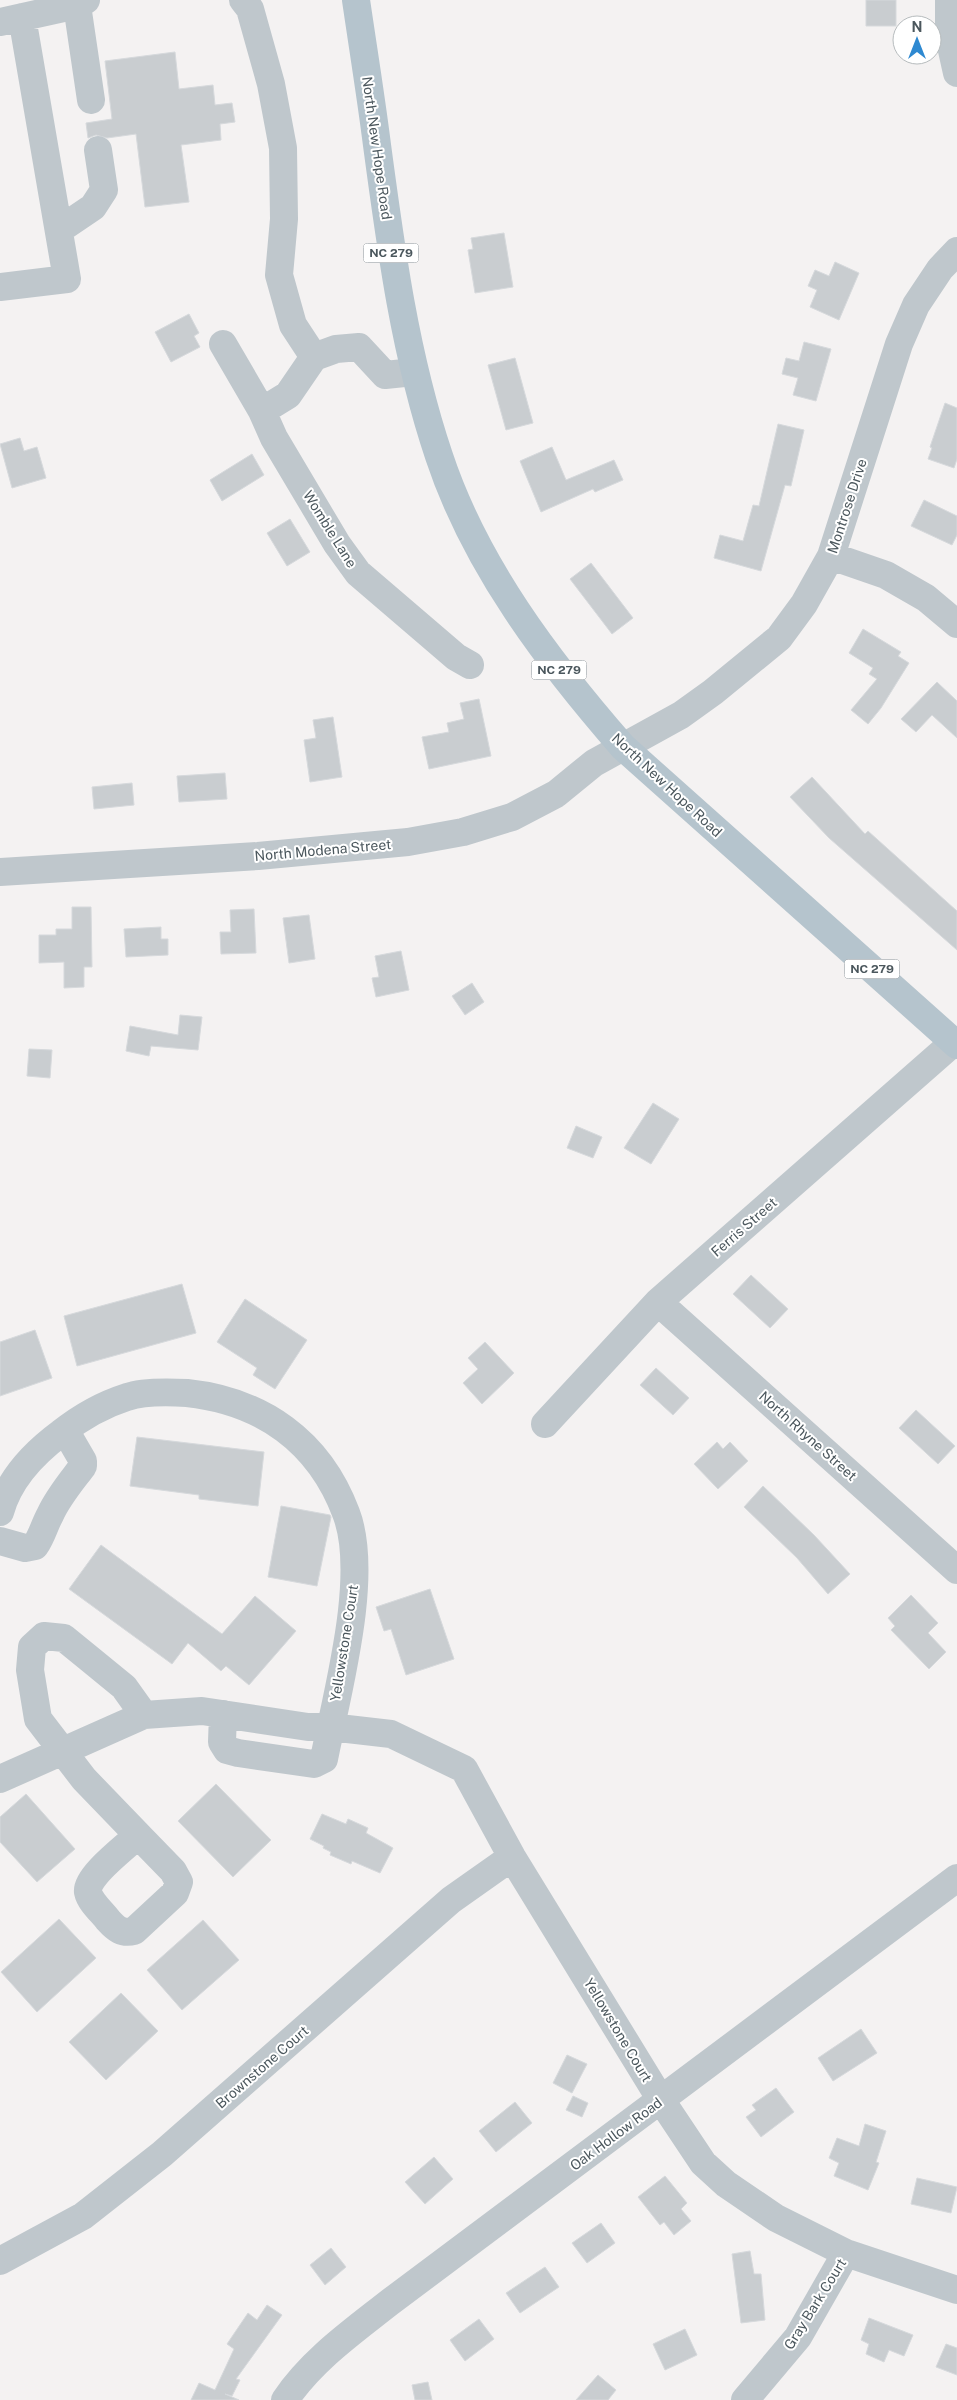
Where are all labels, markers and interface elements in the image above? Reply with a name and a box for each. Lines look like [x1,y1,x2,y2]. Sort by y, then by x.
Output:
north arrow [892,15,942,65]
text: N [912,19,922,35]
street label: North New Hope Road [359,75,395,221]
road number: NC 279 [364,244,418,262]
street label: Montrose Drive [824,457,870,555]
street label: Womble Lane [300,488,360,571]
road number: NC 279 [532,660,586,680]
street label: North New Hope Road [609,730,725,840]
street label: North Modena Street [254,836,392,864]
road number: NC 279 [844,960,900,979]
street label: Ferris Street [708,1194,780,1260]
street label: North Rhyne Street [756,1388,860,1484]
street label: Yellowstone Court [327,1584,361,1702]
street label: Yellowstone Court [581,1975,655,2085]
street label: Brownstone Court [212,2022,312,2112]
street label: Oak Hollow Road [567,2094,665,2174]
street label: Gray Bark Court [781,2256,849,2352]

